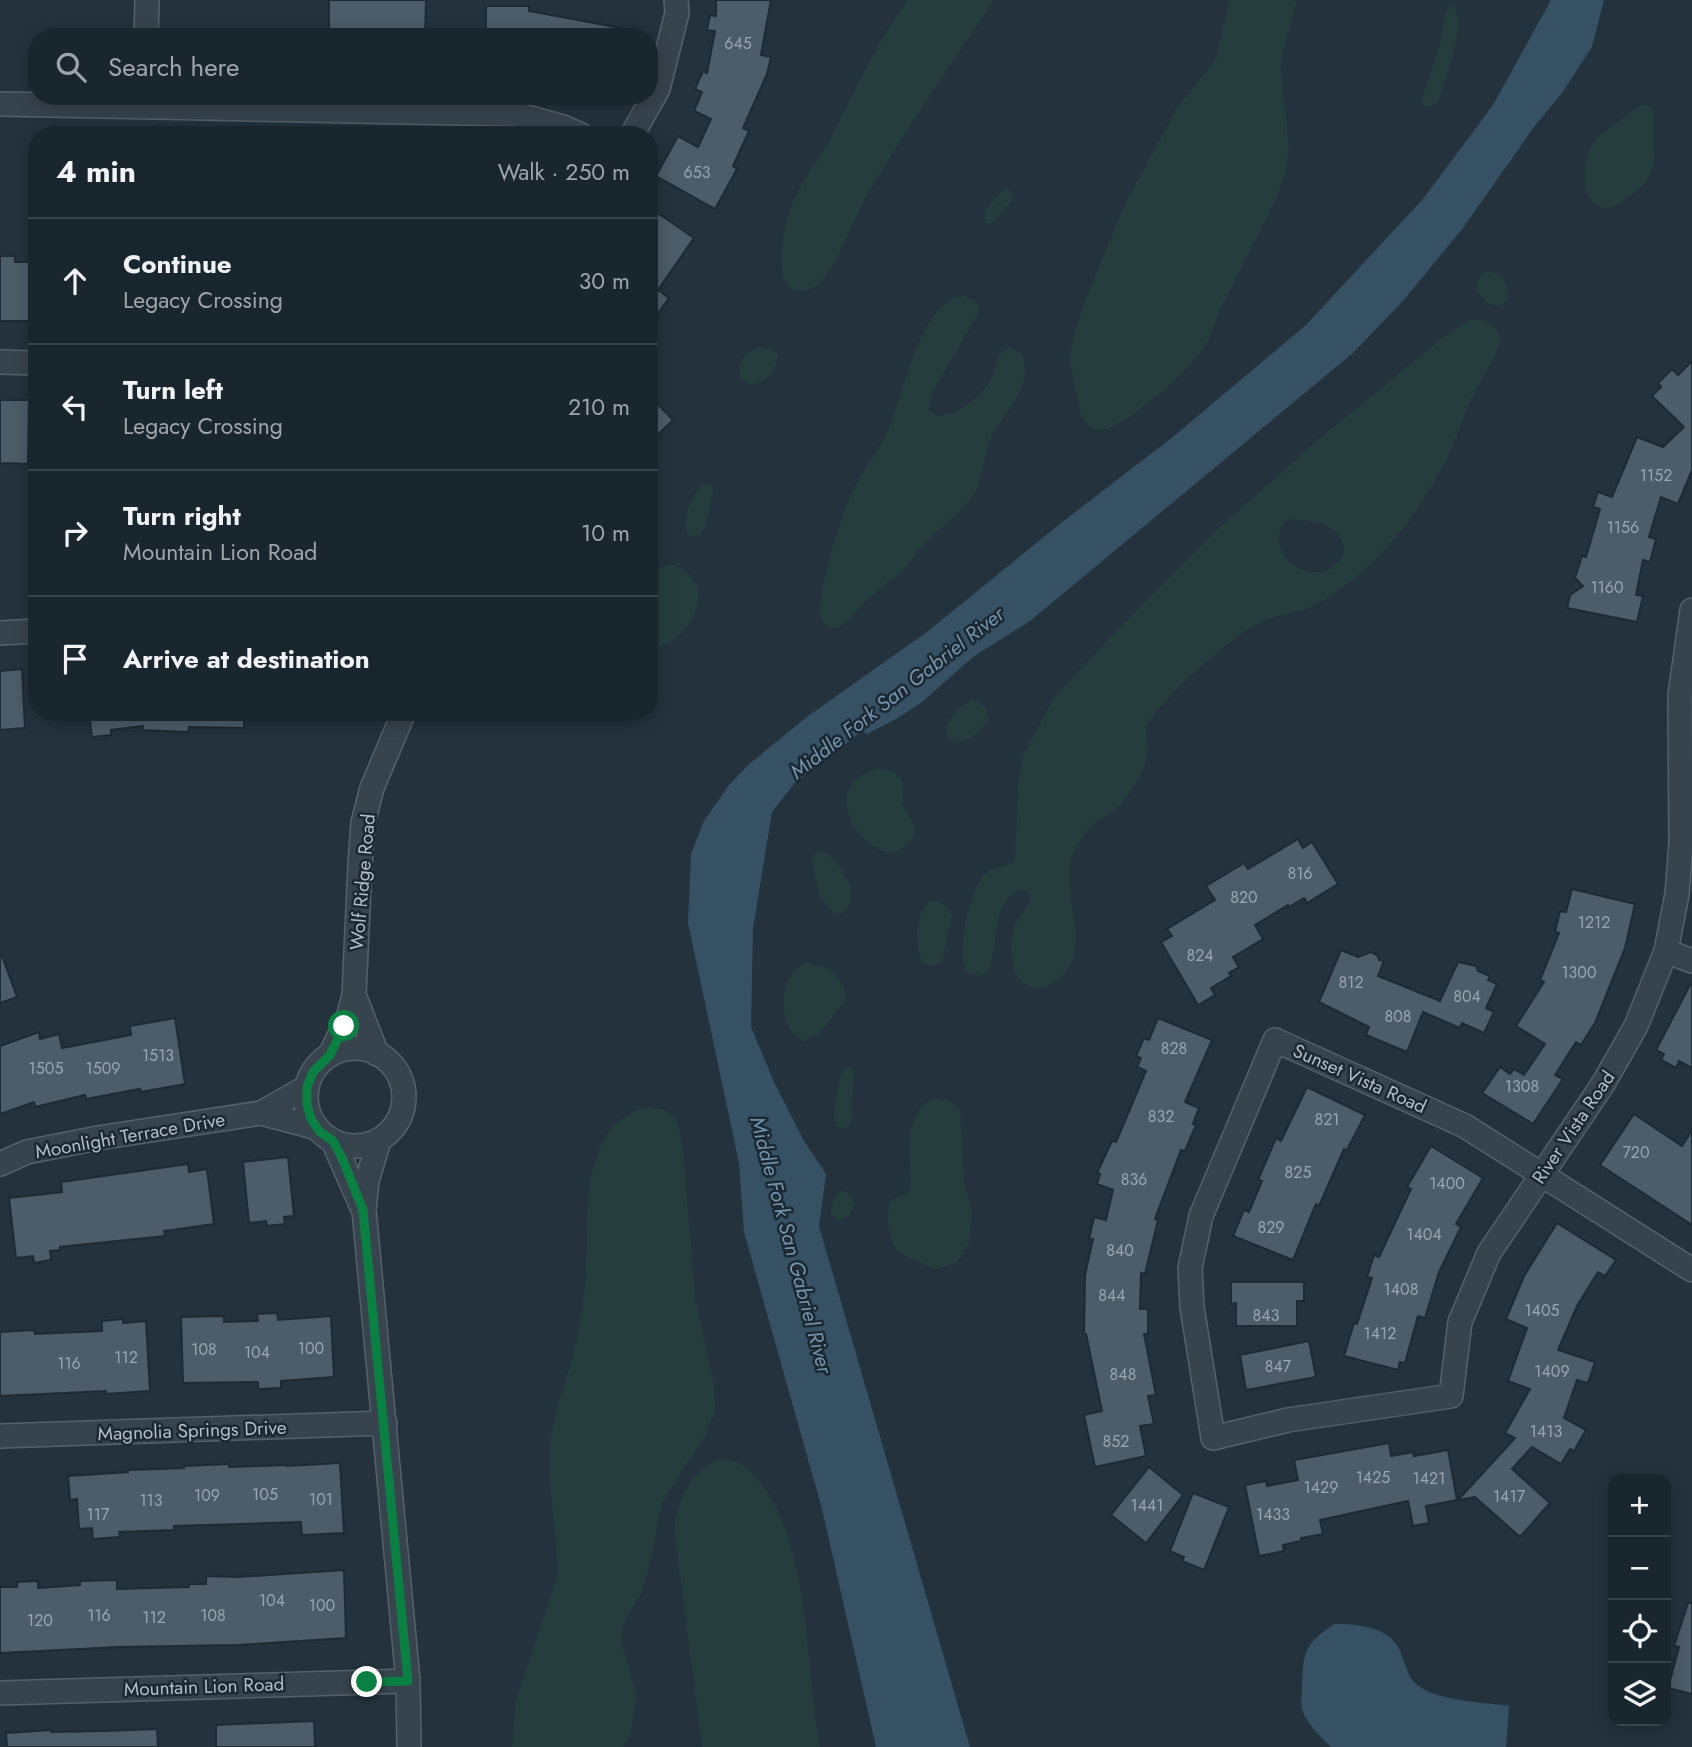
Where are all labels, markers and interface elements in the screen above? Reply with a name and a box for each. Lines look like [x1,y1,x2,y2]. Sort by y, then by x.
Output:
search box [28,28,658,105]
house number: 645 [724,32,752,55]
icon: search [52,48,90,86]
text: Search here [108,48,240,86]
text: 4 min [56,150,136,193]
text: Walk · 250 m [498,155,630,189]
house number: 653 [684,161,711,184]
text: Continue [123,245,232,283]
icon: ahead [56,262,94,300]
text: 30 m [579,264,630,298]
text: Legacy Crossing [123,283,283,317]
text: Turn left [123,371,223,409]
icon: left [56,388,94,426]
text: 210 m [568,390,630,424]
text: Legacy Crossing [123,409,283,443]
house number: 1152 [1640,464,1672,487]
text: Turn right [123,497,241,535]
icon: right [56,514,94,552]
text: 10 m [581,516,630,550]
house number: 1156 [1607,516,1639,539]
text: Mountain Lion Road [123,535,317,569]
house number: 1160 [1590,576,1624,599]
water label: Middle Fork San Gabriel River [783,599,1011,786]
icon: arrive [56,640,94,678]
text: Arrive at destination [123,640,370,678]
street label: Wolf Ridge Road [343,813,382,951]
house number: 816 [1287,862,1313,885]
house number: 820 [1230,886,1258,909]
house number: 1212 [1578,911,1610,934]
house number: 824 [1186,944,1214,967]
house number: 1300 [1561,961,1597,984]
house number: 812 [1338,971,1364,994]
house number: 804 [1453,985,1481,1008]
house number: 808 [1384,1005,1412,1028]
route start [328,1010,359,1041]
house number: 828 [1161,1037,1187,1060]
street label: Sunset Vista Road [1289,1037,1431,1120]
house number: 1513 [142,1044,174,1067]
house number: 1505 [29,1057,63,1080]
house number: 1509 [85,1057,121,1080]
street label: River Vista Road [1526,1065,1621,1189]
house number: 1308 [1505,1075,1539,1098]
street label: Moonlight Terrace Drive [33,1105,227,1165]
house number: 832 [1148,1105,1174,1128]
house number: 821 [1314,1108,1340,1131]
water label: Middle Fork San Gabriel River [742,1113,840,1378]
house number: 720 [1622,1141,1650,1164]
house number: 825 [1285,1161,1311,1184]
house number: 836 [1121,1168,1147,1191]
house number: 1400 [1429,1172,1465,1195]
house number: 829 [1257,1216,1285,1239]
house number: 1404 [1406,1223,1442,1246]
house number: 840 [1106,1239,1134,1262]
house number: 1408 [1384,1278,1418,1301]
house number: 844 [1098,1284,1126,1307]
house number: 1405 [1524,1299,1560,1322]
house number: 843 [1253,1304,1280,1327]
house number: 1412 [1364,1322,1396,1345]
house number: 100 [298,1337,324,1360]
house number: 108 [191,1338,217,1361]
house number: 104 [244,1341,270,1364]
house number: 112 [114,1346,138,1369]
house number: 116 [57,1352,81,1375]
house number: 847 [1265,1355,1292,1378]
house number: 1409 [1534,1360,1570,1383]
house number: 848 [1110,1363,1136,1386]
street label: Magnolia Springs Drive [97,1414,287,1447]
house number: 1413 [1530,1420,1562,1443]
house number: 852 [1103,1430,1129,1453]
house number: 1425 [1356,1466,1390,1489]
house number: 1421 [1413,1467,1445,1490]
map controls [1608,1474,1671,1726]
button: + [1608,1474,1671,1537]
house number: 1429 [1304,1476,1338,1499]
house number: 105 [252,1483,278,1506]
house number: 109 [194,1484,220,1507]
house number: 1417 [1493,1485,1526,1508]
house number: 101 [309,1488,333,1511]
house number: 113 [139,1489,163,1512]
house number: 1441 [1130,1494,1164,1517]
house number: 117 [87,1503,110,1526]
house number: 1433 [1256,1503,1290,1526]
button: − [1608,1537,1671,1600]
house number: 104 [259,1589,285,1612]
house number: 100 [309,1594,335,1617]
button: locate [1608,1600,1671,1663]
house number: 116 [87,1604,111,1627]
house number: 108 [200,1604,226,1627]
house number: 112 [142,1606,166,1629]
house number: 120 [27,1609,53,1632]
button: layers [1608,1663,1671,1726]
route end [351,1666,382,1697]
street label: Mountain Lion Road [123,1670,285,1703]

